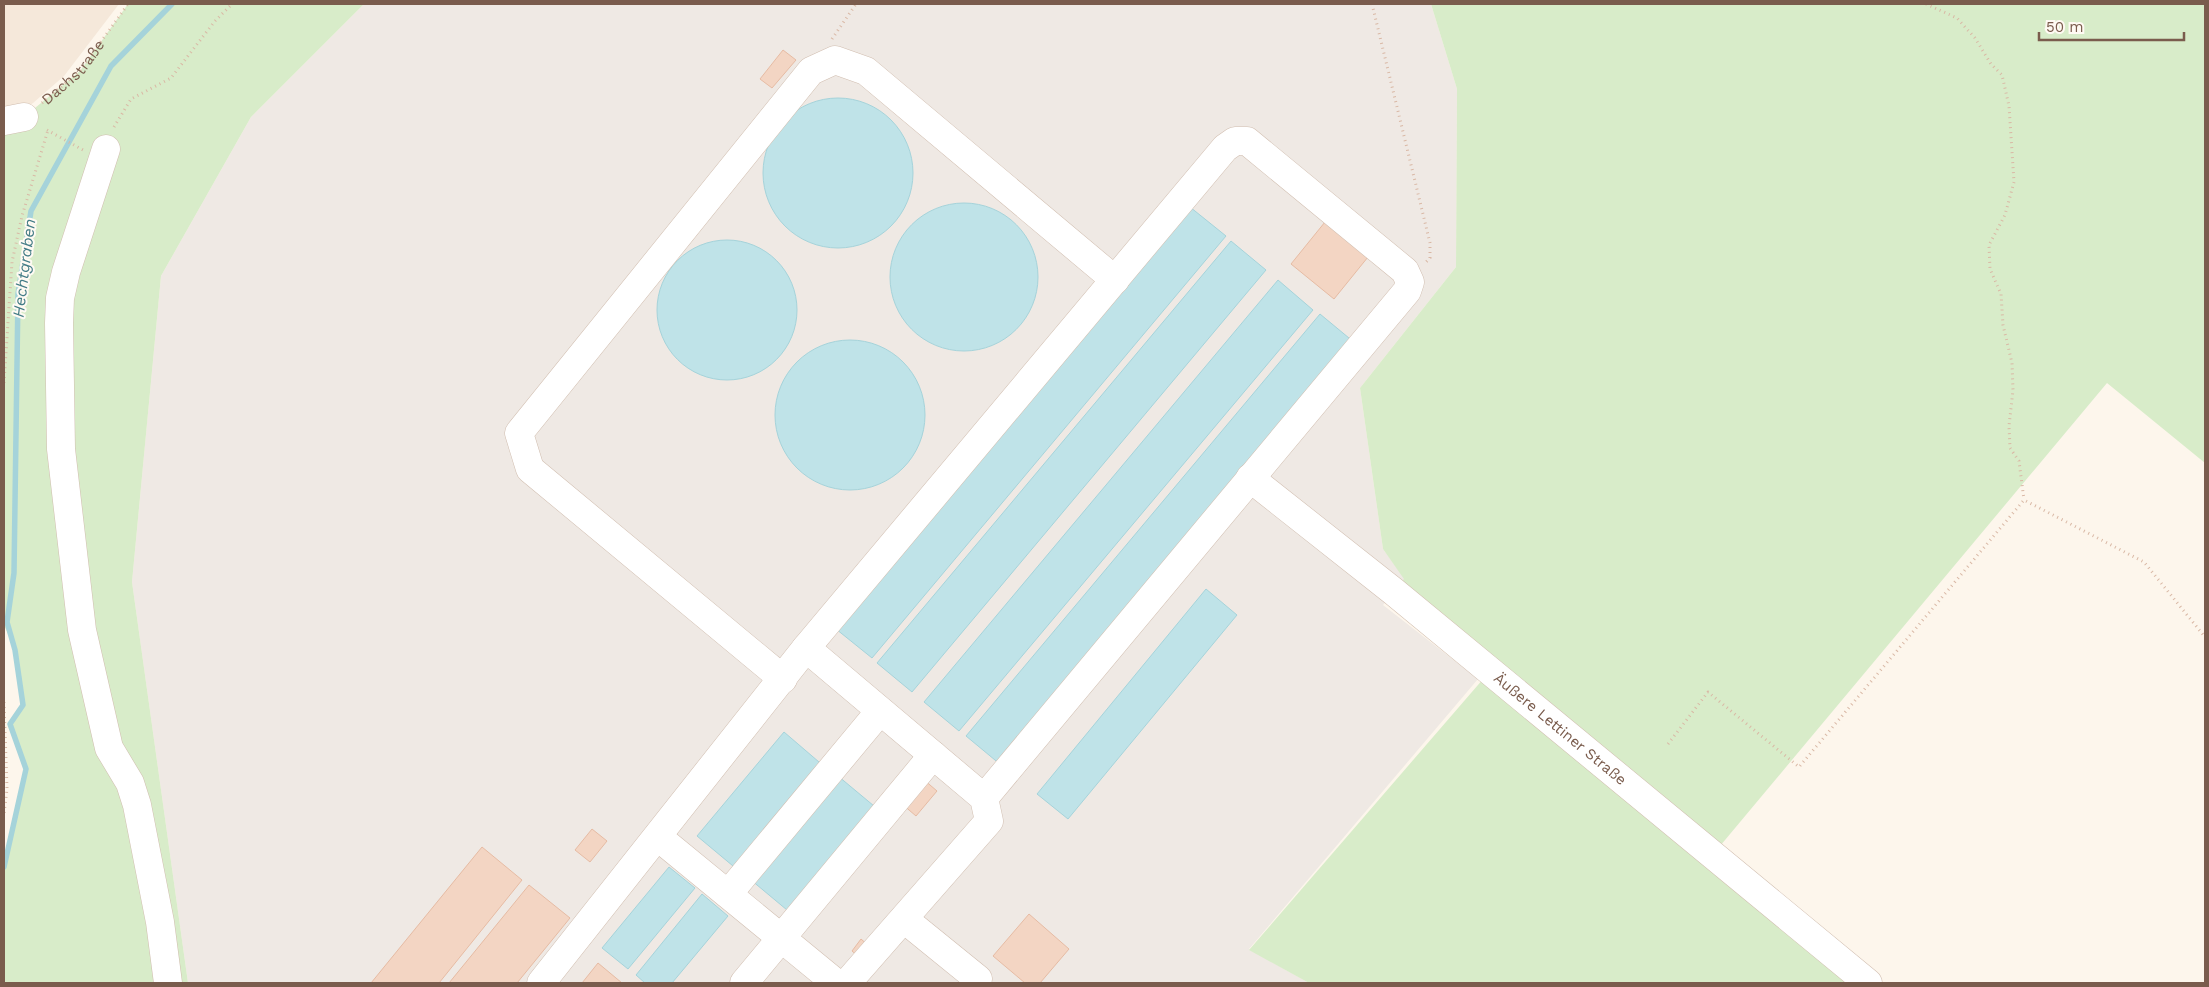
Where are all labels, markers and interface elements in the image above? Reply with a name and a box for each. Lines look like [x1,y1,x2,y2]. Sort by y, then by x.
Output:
scale bar [2039,10,2184,42]
text: 50 m [2046,18,2083,36]
street label: Dachstraße [38,36,108,108]
water label: Hechtgraben [9,218,39,318]
street label: Äußere Lettiner Straße [1490,669,1630,789]

